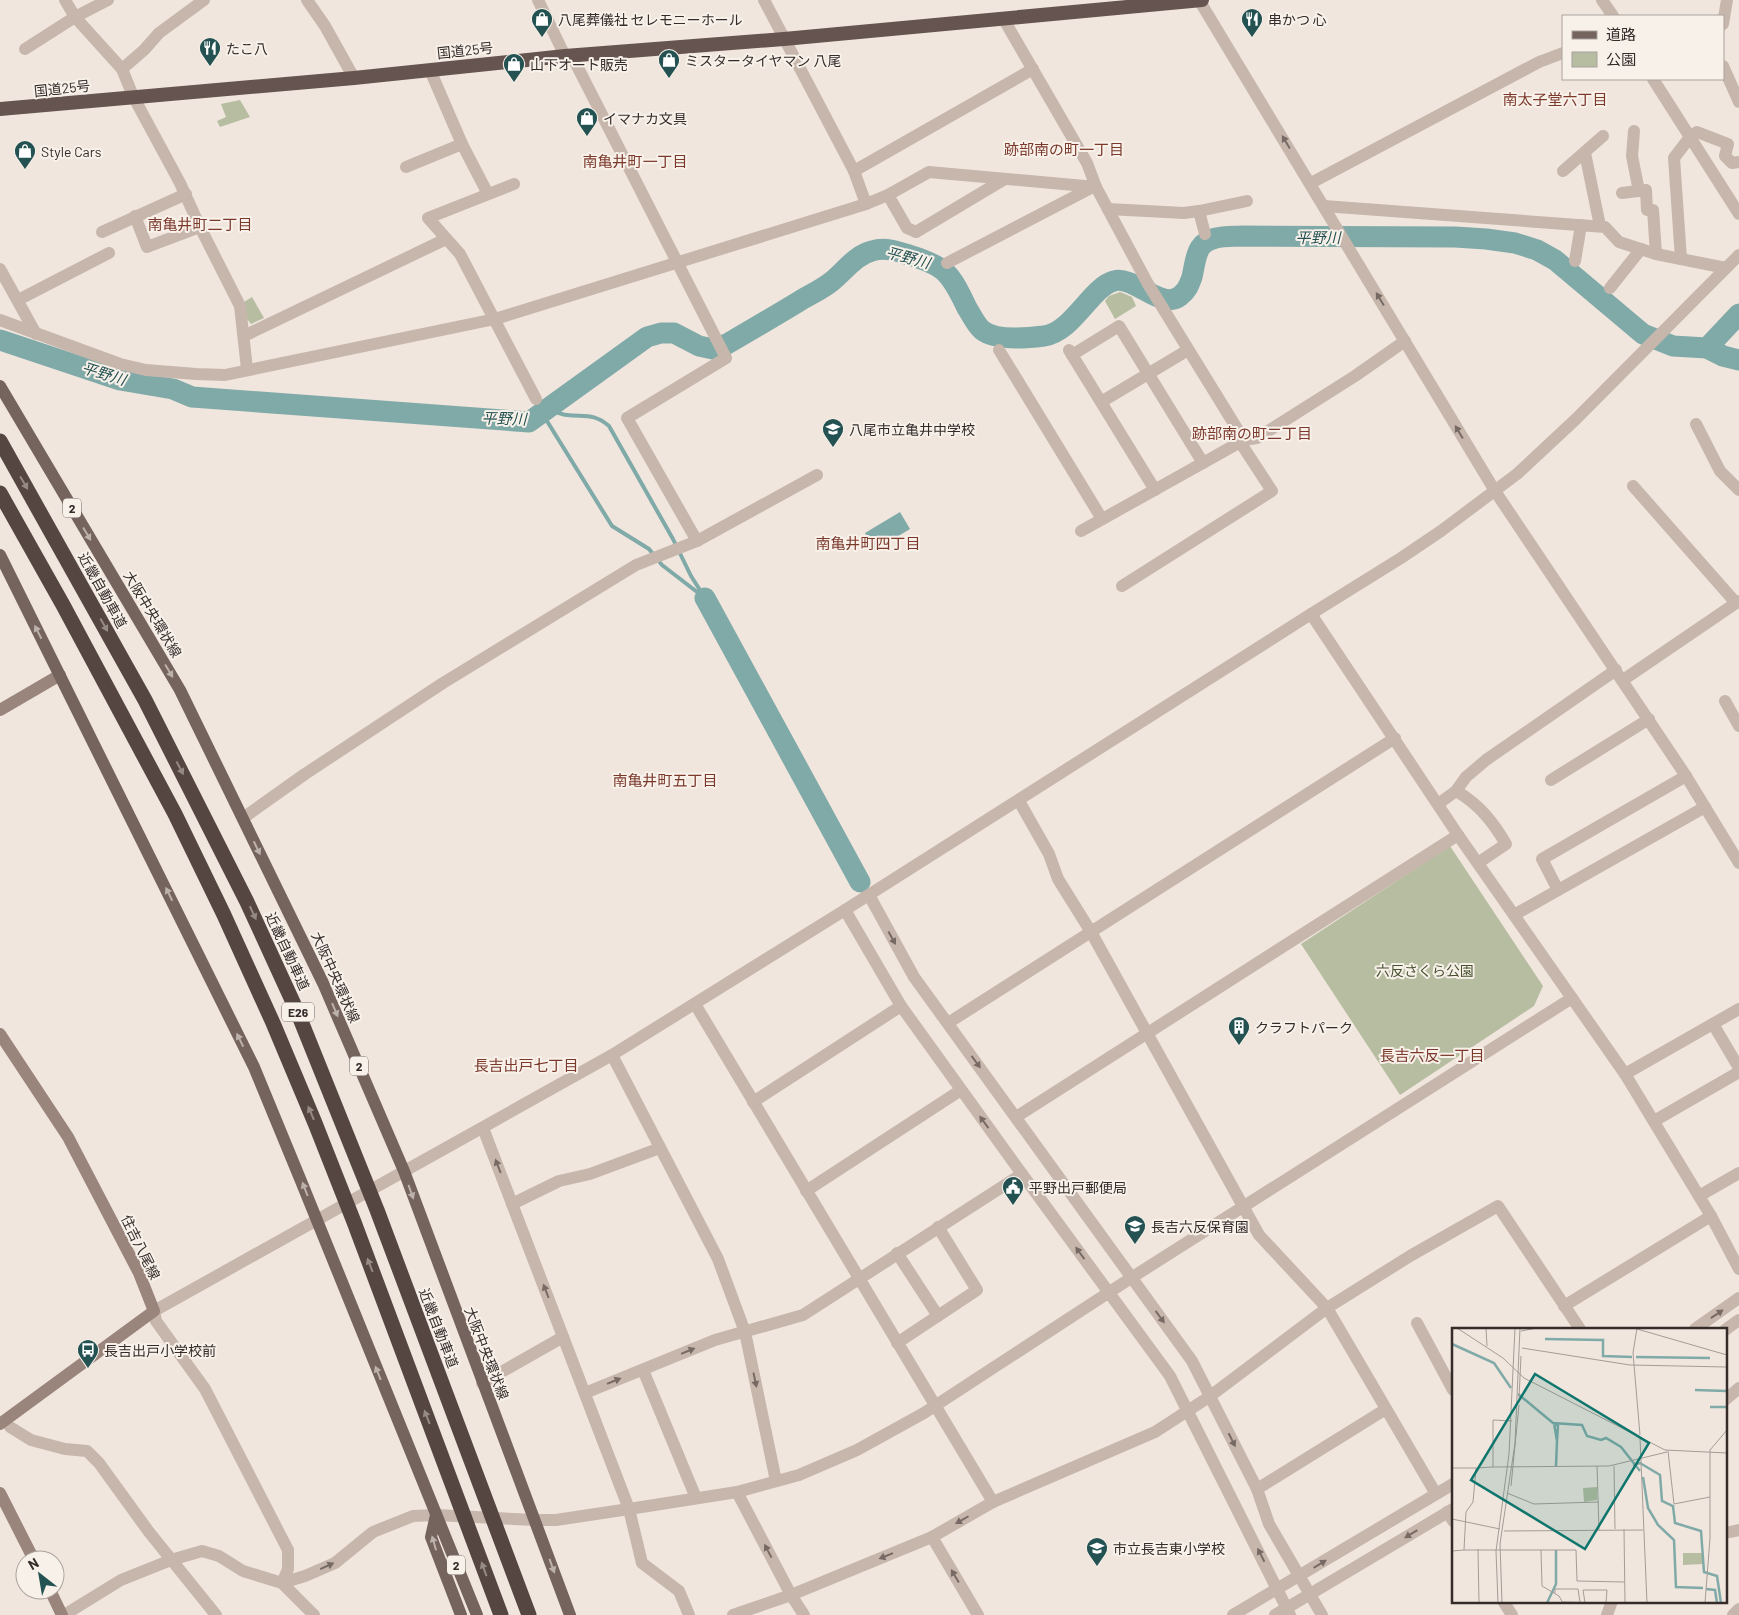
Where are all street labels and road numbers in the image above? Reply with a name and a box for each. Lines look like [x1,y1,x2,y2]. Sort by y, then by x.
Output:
street label: 国道25号 [436,39,494,61]
street label: 国道25号 [33,77,91,99]
road number: 2 [63,498,81,518]
street label: 近畿自動車道 [75,549,131,631]
street label: 大阪中央環状線 [120,568,186,660]
street label: 近畿自動車道 [263,909,313,993]
street label: 大阪中央環状線 [308,929,364,1025]
road number: E26 [282,1002,314,1022]
road number: 2 [350,1056,368,1076]
street label: 住吉八尾線 [118,1212,164,1282]
street label: 近畿自動車道 [416,1286,462,1370]
street label: 大阪中央環状線 [462,1304,512,1402]
road number: 2 [447,1556,465,1574]

